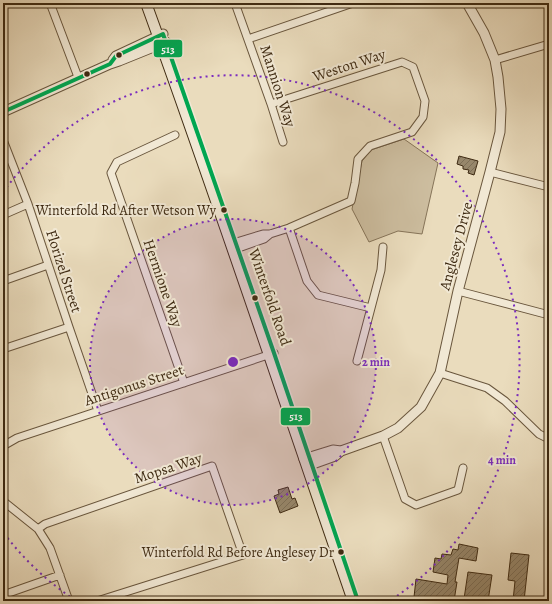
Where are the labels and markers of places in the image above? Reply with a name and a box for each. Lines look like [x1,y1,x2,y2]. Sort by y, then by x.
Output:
unlabelled marker [114,50,124,60]
unlabelled marker [82,69,92,79]
place label: Winterfold Rd After Wetson Wy [35,201,217,220]
marker: Winterfold Rd After Wetson Wy [219,205,229,215]
unlabelled marker [250,293,260,303]
centre of rings [226,355,240,369]
place label: Winterfold Rd Before Anglesey Dr [141,543,335,562]
marker: Winterfold Rd Before Anglesey Dr [336,547,346,557]

